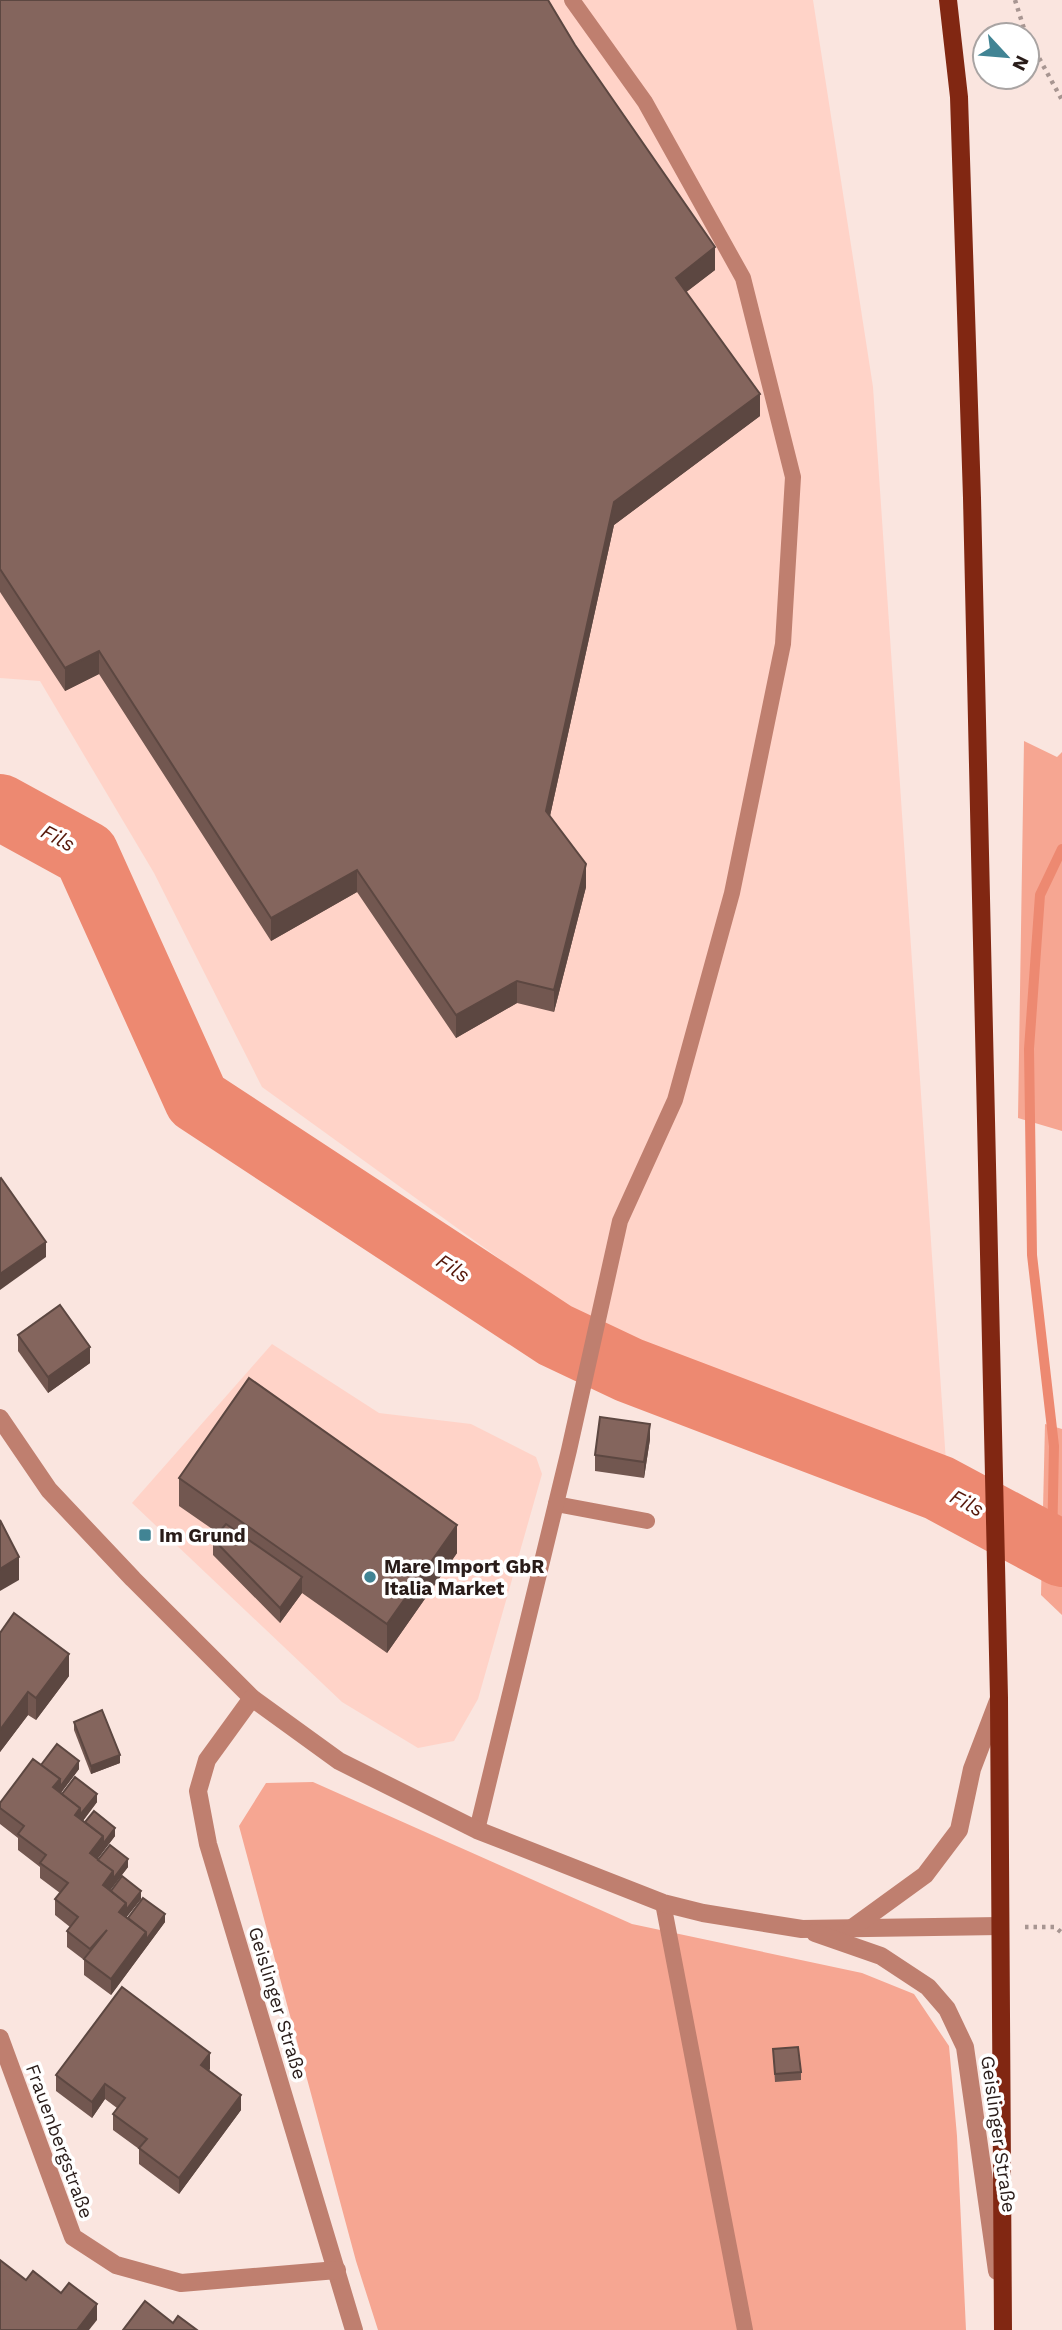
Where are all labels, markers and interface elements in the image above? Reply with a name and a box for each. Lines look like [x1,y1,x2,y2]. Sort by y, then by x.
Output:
north arrow [971,21,1041,91]
text: N [1007,52,1034,75]
water label: Fils [37,818,80,857]
water label: Fils [432,1248,475,1288]
water label: Fils [946,1483,989,1522]
place label: Im Grund [159,1524,246,1547]
marker: Im Grund [137,1527,153,1543]
place label: Mare Import GbR Italia Market [384,1555,544,1600]
marker: Mare Import GbR Italia Market [362,1569,378,1585]
street label: Geislinger Straße [243,1924,312,2082]
street label: Geislinger Straße [976,2054,1021,2214]
street label: Frauenbergstraße [21,2061,98,2222]

